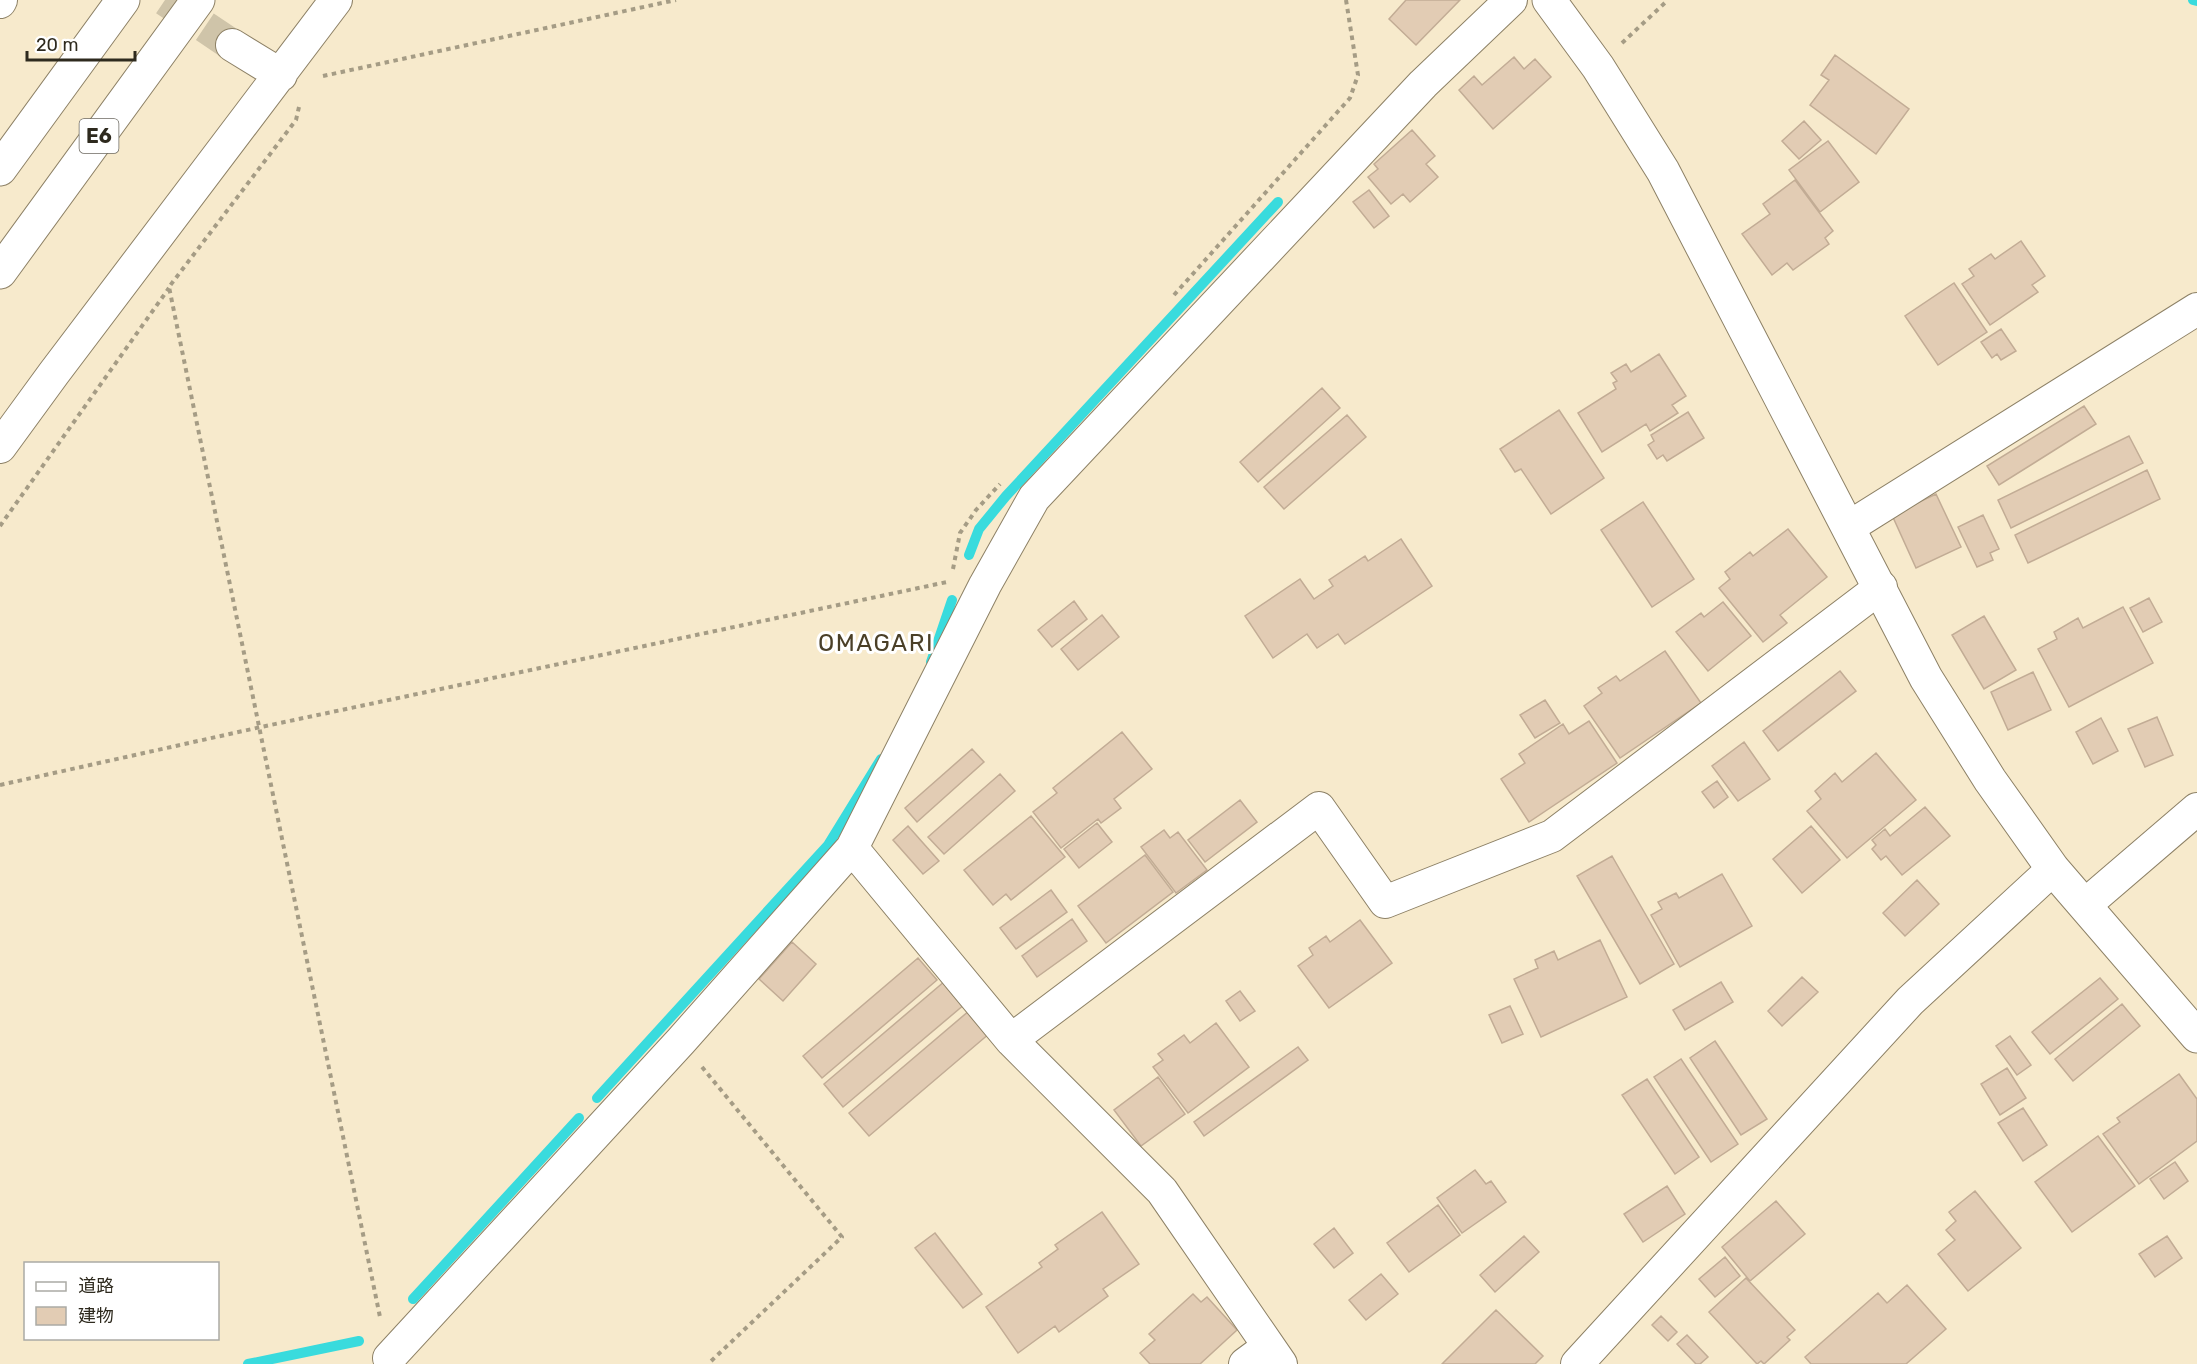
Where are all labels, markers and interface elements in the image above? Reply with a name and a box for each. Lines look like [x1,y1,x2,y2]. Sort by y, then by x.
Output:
scale bar [27,24,135,62]
text: 20 m [36,34,78,56]
road number: E6 [80,119,118,153]
district label: OMAGARI [818,629,934,657]
legend [24,1262,219,1340]
text: 道路 [78,1275,114,1297]
text: 建物 [78,1305,114,1327]

